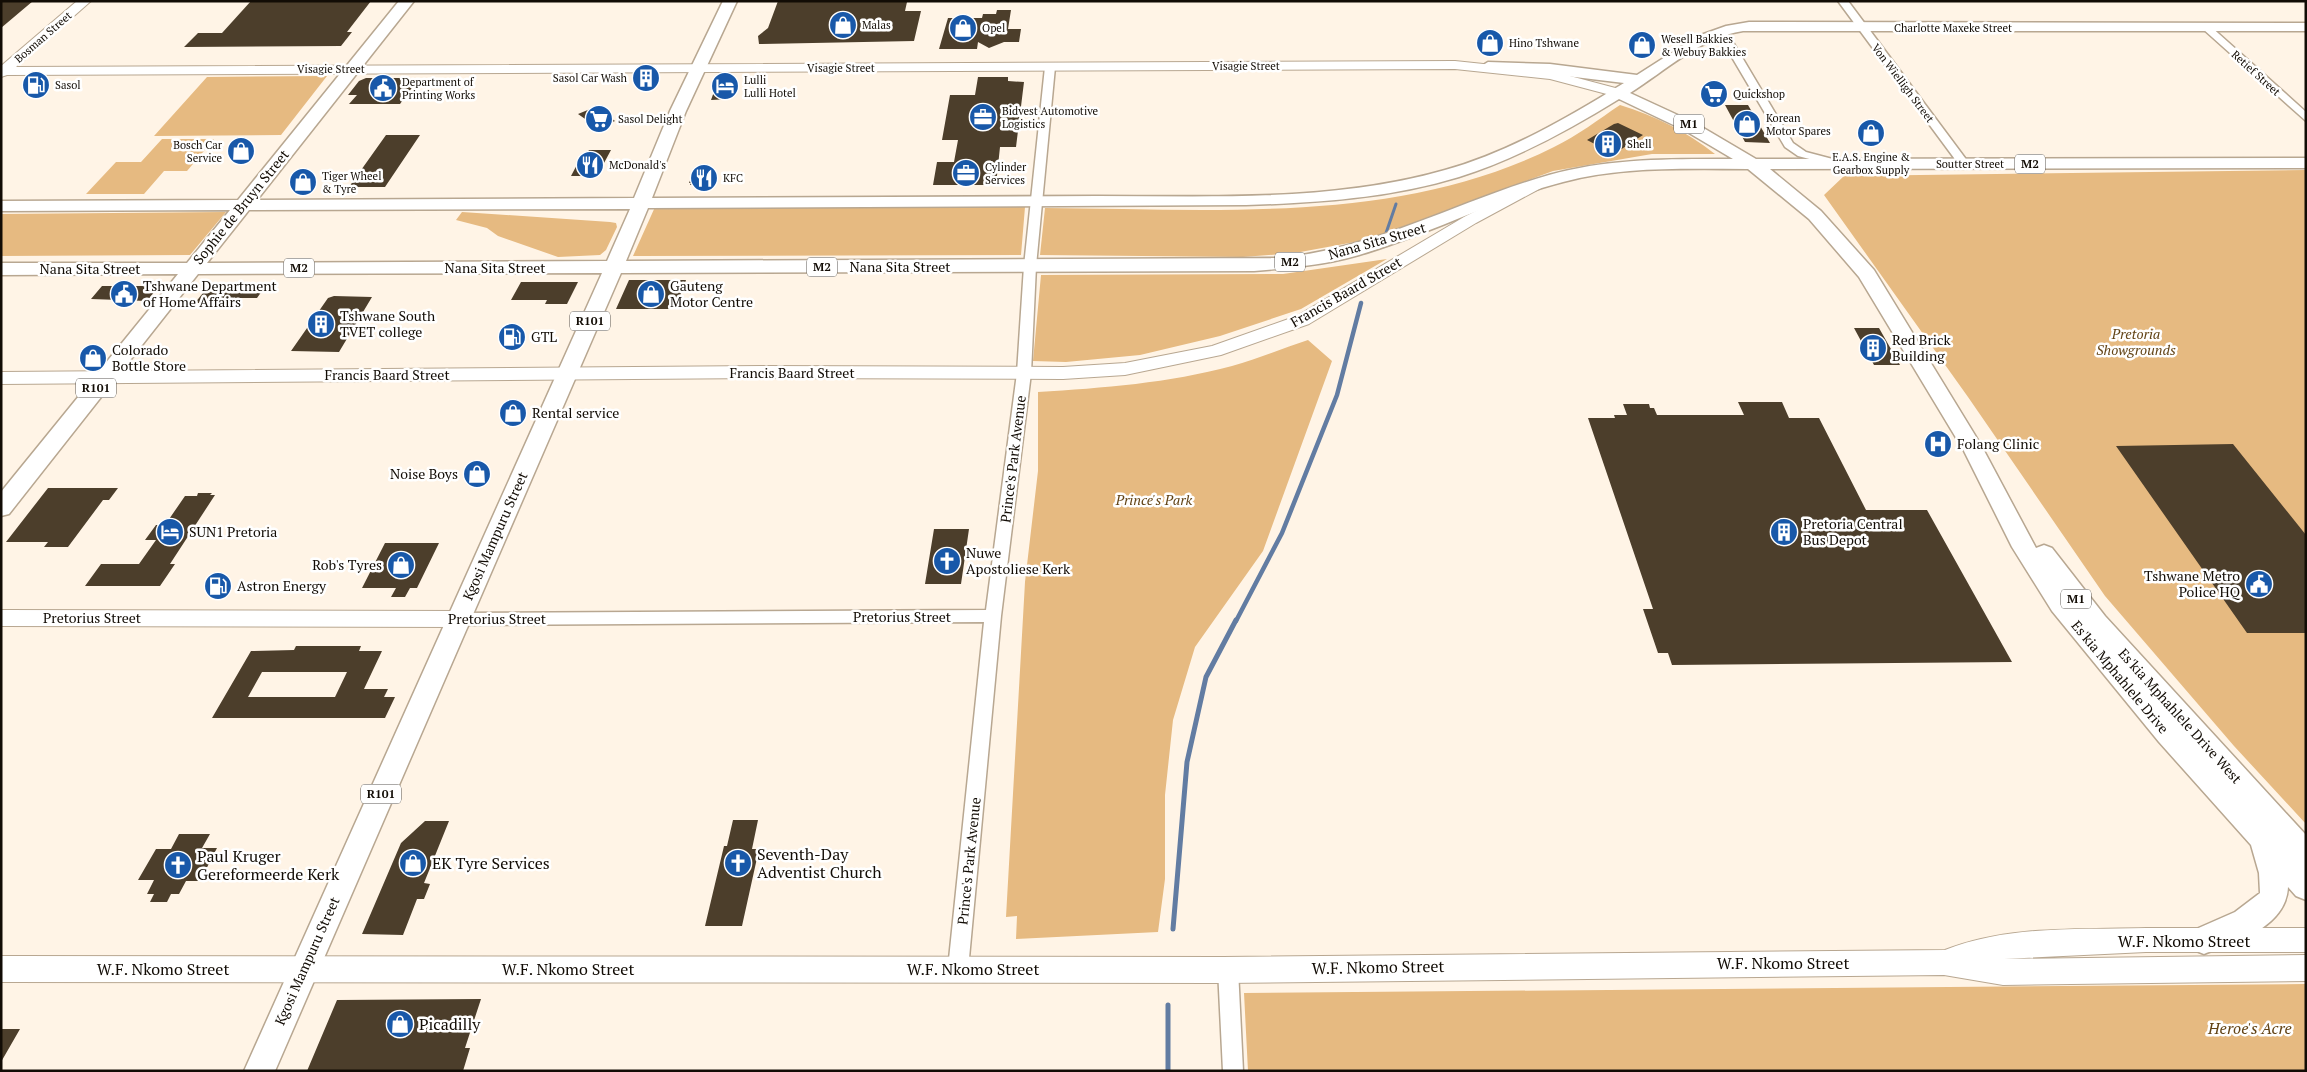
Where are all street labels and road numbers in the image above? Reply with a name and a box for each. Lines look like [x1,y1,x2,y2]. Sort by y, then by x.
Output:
street label: Bosman Street [12,8,74,66]
street label: Charlotte Maxeke Street [1894,21,2012,35]
street label: Von Wielligh Street [1869,41,1937,125]
street label: Retief Street [2229,47,2283,99]
street label: Visagie Street [1212,59,1280,73]
street label: Visagie Street [807,61,875,75]
street label: Visagie Street [297,62,365,76]
road number: M1 [1674,115,1704,134]
street label: Sophie de Bruyn Street [188,145,293,268]
road number: M2 [2015,154,2045,173]
street label: Soutter Street [1936,157,2004,171]
street label: Nana Sita Street [1326,217,1429,264]
road number: M2 [1275,252,1305,272]
street label: Francis Baard Street [1287,252,1405,331]
street label: Nana Sita Street [850,257,951,276]
road number: M2 [284,258,314,278]
street label: Nana Sita Street [445,258,546,277]
road number: M2 [807,258,837,276]
street label: Nana Sita Street [40,259,141,278]
road number: R101 [570,312,610,331]
street label: Francis Baard Street [729,363,855,382]
street label: Francis Baard Street [324,365,450,384]
road number: R101 [76,378,116,398]
street label: Prince's Park Avenue [995,394,1030,524]
street label: Kgosi Mampuru Street [458,468,532,603]
road number: M1 [2061,590,2091,608]
street label: Pretorius Street [853,607,952,626]
street label: Pretorius Street [43,608,142,627]
street label: Pretorius Street [448,609,547,628]
street label: Es'kia Mphahlele Drive [2067,616,2173,737]
street label: Es'kia Mphahlele Drive West [2114,644,2247,788]
road number: R101 [361,784,401,804]
street label: Prince's Park Avenue [952,796,985,926]
street label: Kgosi Mampuru Street [270,893,344,1028]
street label: W.F. Nkomo Street [2118,930,2250,952]
street label: W.F. Nkomo Street [1717,952,1849,974]
street label: W.F. Nkomo Street [1311,955,1445,979]
street label: W.F. Nkomo Street [97,958,229,980]
street label: W.F. Nkomo Street [502,958,634,980]
street label: W.F. Nkomo Street [907,958,1039,980]

